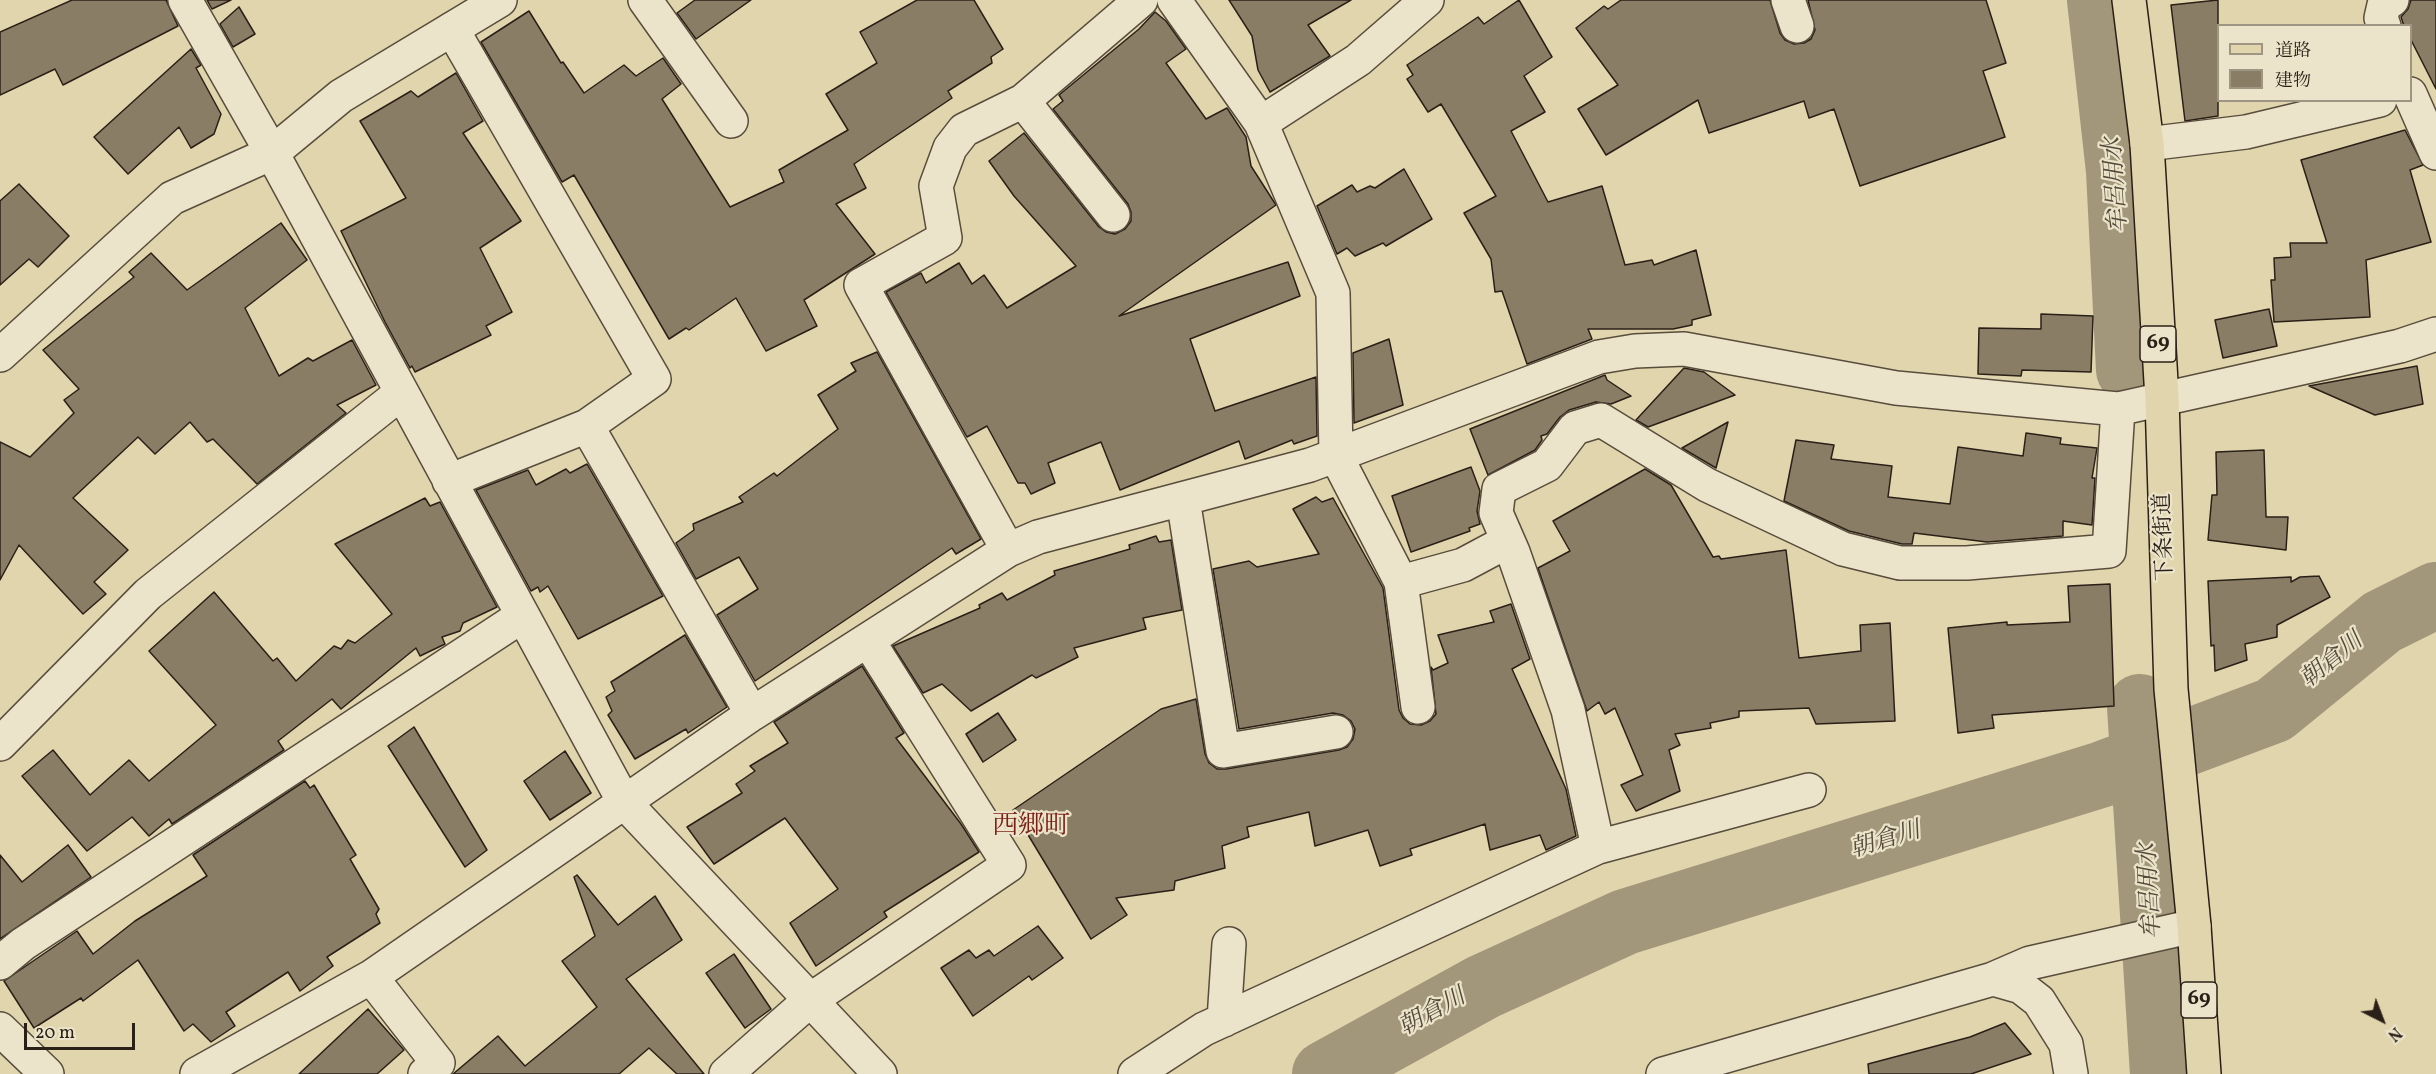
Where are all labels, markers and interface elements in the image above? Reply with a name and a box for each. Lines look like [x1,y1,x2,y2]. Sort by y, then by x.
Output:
legend [2217,24,2412,102]
text: 道路 [2275,39,2311,64]
text: 建物 [2275,69,2311,94]
water label: 牟呂用水 [2100,136,2136,234]
road number: 69 [2140,326,2176,362]
street label: 下条街道 [2151,493,2181,581]
water label: 朝倉川 [2296,628,2370,696]
district label: 西郷町 [992,812,1070,844]
water label: 朝倉川 [1847,818,1925,866]
water label: 牟呂用水 [2135,842,2169,940]
road number: 69 [2181,982,2217,1018]
water label: 朝倉川 [1395,984,1471,1044]
north arrow [2352,990,2412,1050]
scale bar [27,1011,138,1049]
text: 20 m [35,1021,75,1046]
text: N [2382,1021,2406,1045]

